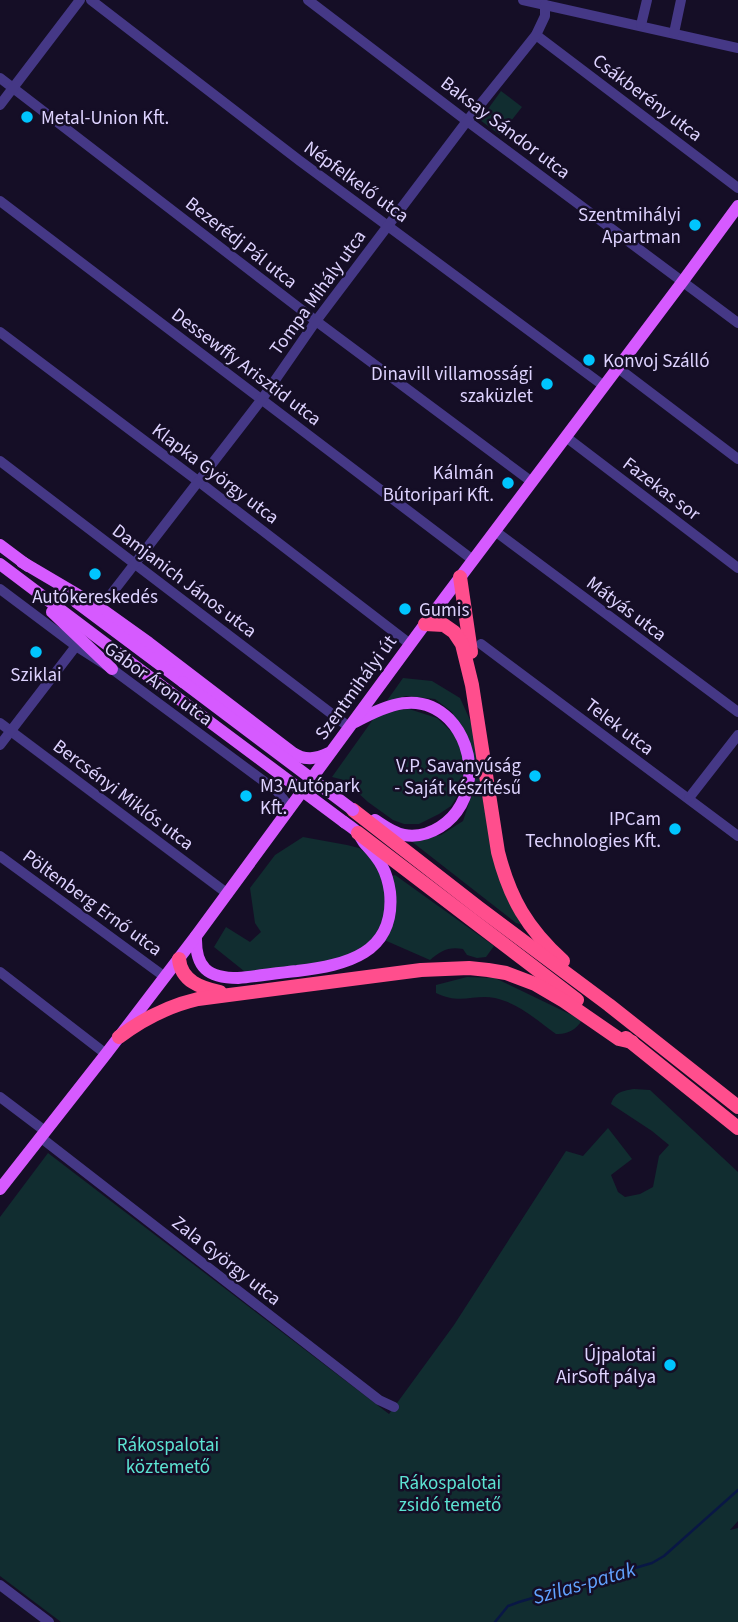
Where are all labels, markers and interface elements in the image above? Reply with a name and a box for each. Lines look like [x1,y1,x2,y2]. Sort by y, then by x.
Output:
street label: Csákberény utca [587,48,708,148]
street label: Baksay Sándor utca [435,70,576,186]
place label: Metal-Union Kft. [41,105,169,132]
marker: Metal-Union Kft. [19,109,35,125]
street label: Népfelkelő utca [298,135,414,230]
street label: Bezerédj Pál utca [179,191,303,296]
place label: Szentmihályi Apartman [578,202,681,251]
marker: Szentmihályi Apartman [687,217,703,233]
street label: Tompa Mihály utca [263,225,373,361]
street label: Dessewffy Arisztid utca [166,302,327,433]
place label: Konvoj Szálló [603,348,710,375]
marker: Konvoj Szálló [581,352,597,368]
place label: Dinavill villamossági szaküzlet [371,361,534,410]
marker: Dinavill villamossági szaküzlet [539,376,555,392]
street label: Klapka György utca [146,417,284,531]
street label: Fazekas sor [617,451,706,528]
place label: Kálmán Bútoripari Kft. [383,460,494,509]
marker: Kálmán Bútoripari Kft. [500,475,516,491]
street label: Damjanich János utca [106,518,262,645]
marker: Autókereskedés [87,566,103,582]
street label: Mátyás utca [580,570,672,648]
place label: Autókereskedés [32,584,158,611]
place label: Gumis [419,597,469,624]
marker: Gumis [397,601,413,617]
street label: Szentmihályi út [309,629,404,746]
street label: Gábor Áron utca [98,636,218,733]
marker: Sziklai [28,644,44,660]
place label: Sziklai [10,662,62,689]
street label: Telek utca [579,692,659,762]
street label: Bercsényi Miklós utca [47,733,199,857]
place label: V.P. Savanyúság - Saját készítésű [394,753,521,802]
marker: V.P. Savanyúság - Saját készítésű [527,768,543,784]
place label: M3 Autópark Kft. [260,773,361,822]
marker: M3 Autópark Kft. [238,788,254,804]
place label: IPCam Technologies Kft. [525,806,661,855]
marker: IPCam Technologies Kft. [667,821,683,837]
street label: Pöltenberg Ernő utca [17,843,168,963]
street label: Zala György utca [166,1210,286,1312]
place label: Újpalotai AirSoft pálya [556,1342,656,1391]
marker: Újpalotai AirSoft pálya [662,1357,678,1373]
park label: Rákospalotai köztemető [117,1432,219,1481]
park label: Rákospalotai zsidó temető [399,1470,501,1519]
water label: Szilas-patak [529,1554,640,1612]

